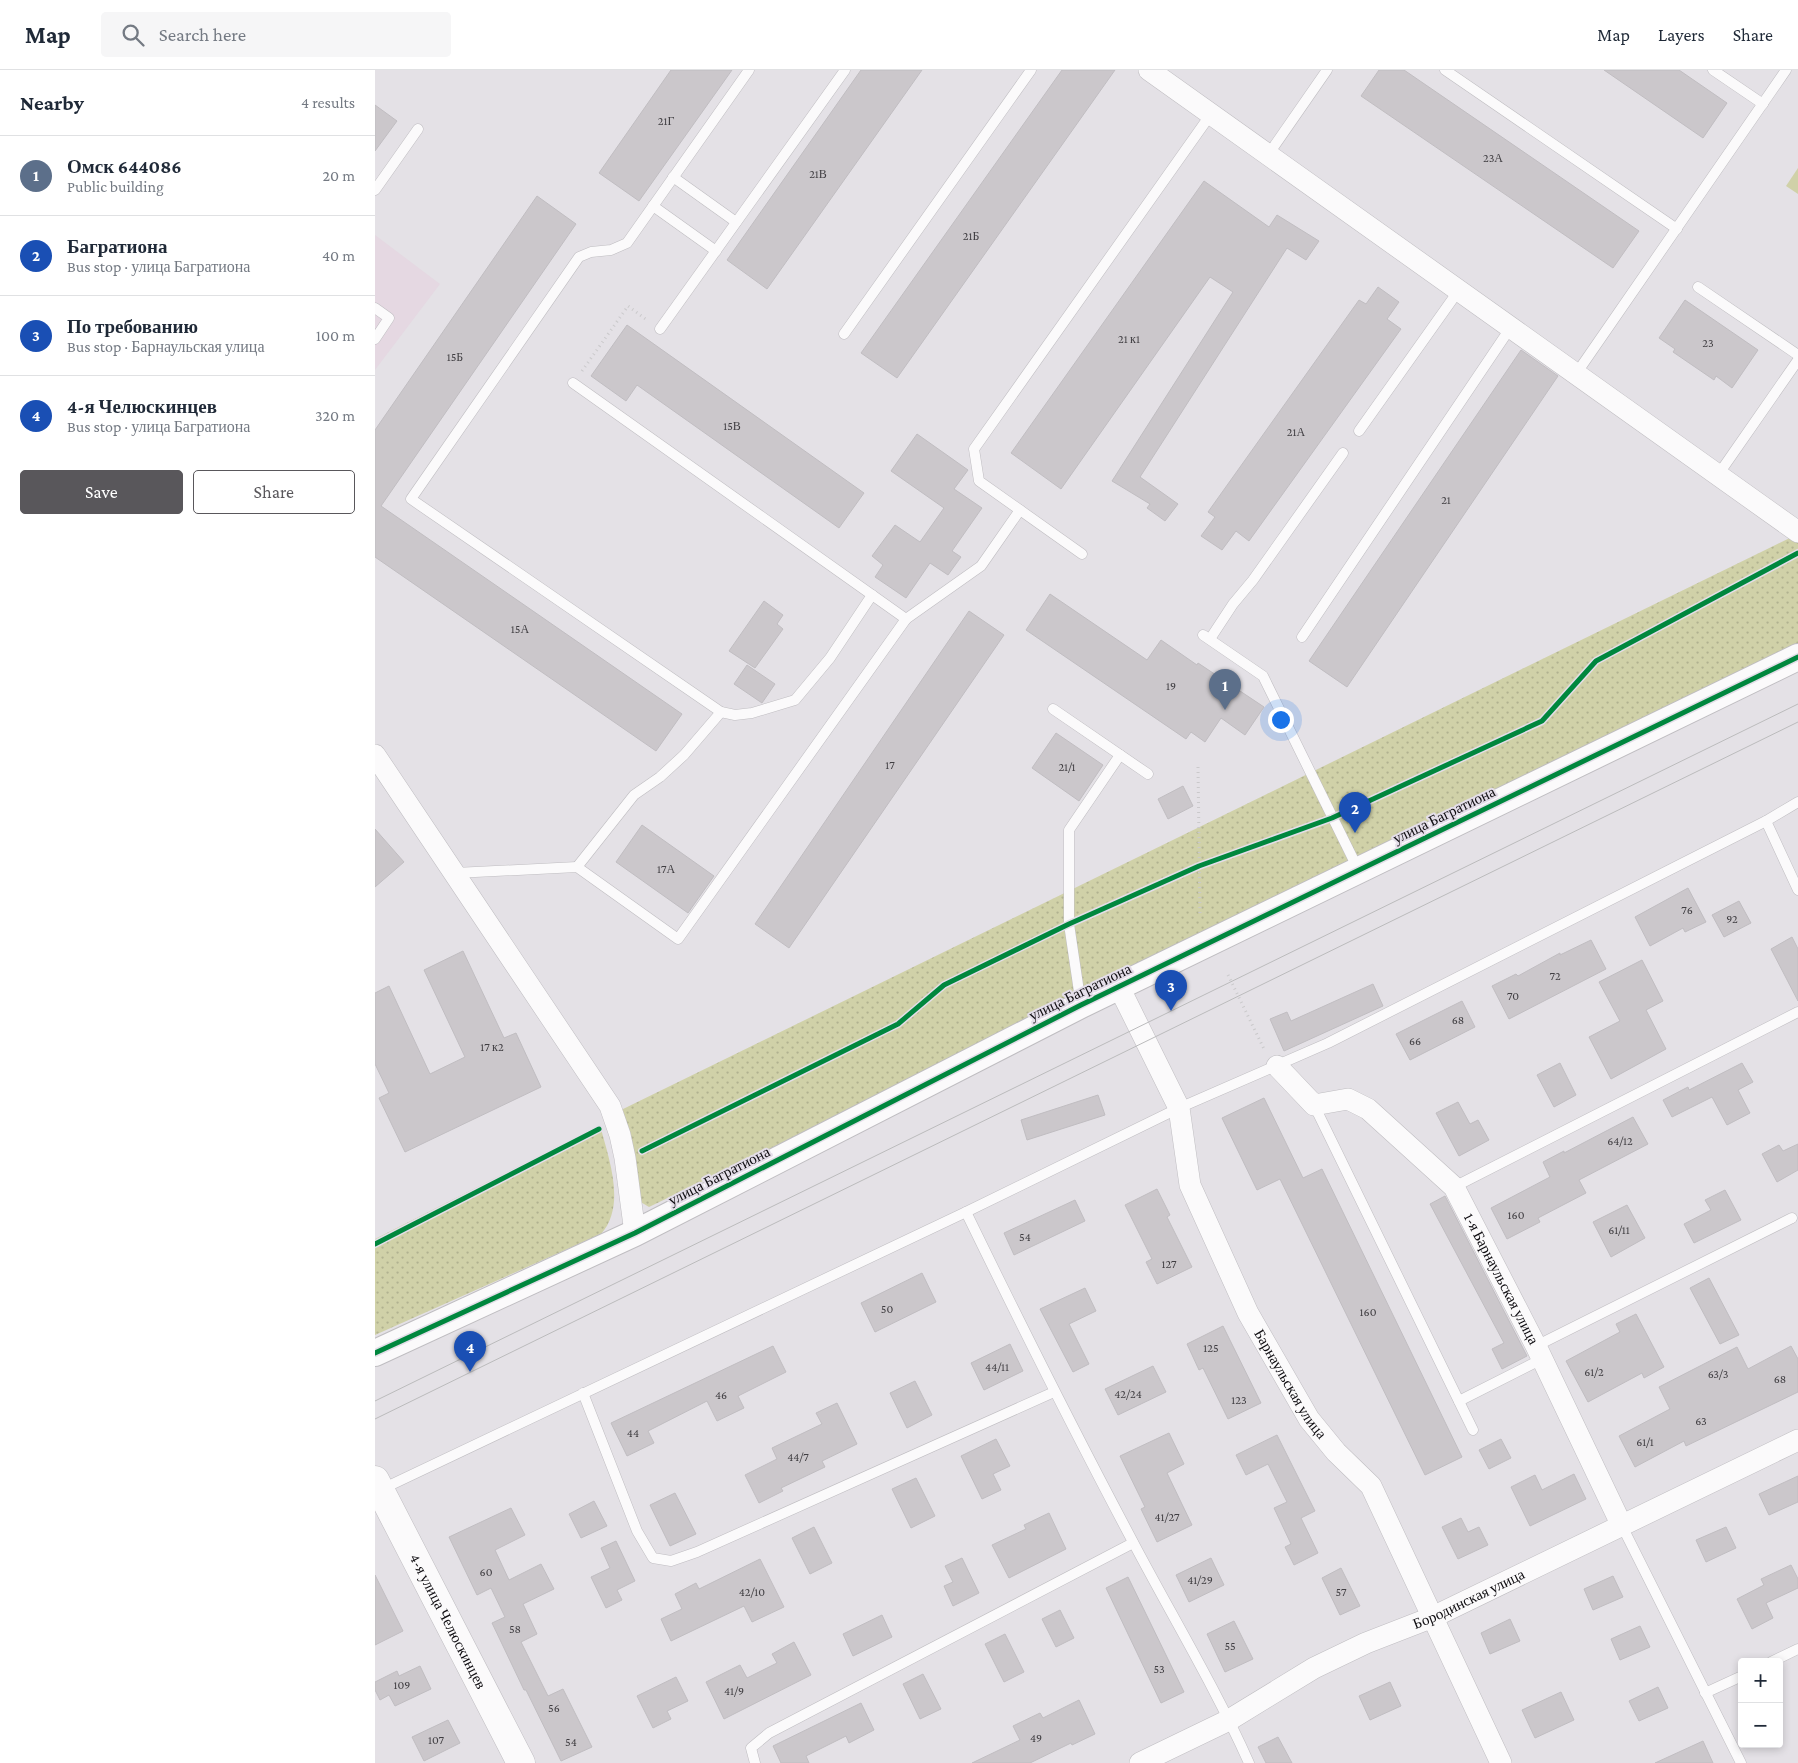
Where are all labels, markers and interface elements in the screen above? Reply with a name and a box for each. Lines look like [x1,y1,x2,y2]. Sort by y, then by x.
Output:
search box [101,12,451,57]
text: Map [25,21,71,48]
icon: search [119,21,147,49]
text: Search here [159,24,246,45]
text: Map [1597,25,1630,45]
text: Layers [1658,25,1705,45]
text: Share [1733,25,1773,45]
text: Nearby [20,91,84,115]
text: 4 results [301,94,355,111]
house number: 21Г [658,114,674,128]
house number: 23А [1483,151,1503,165]
text: Омск 644086 [67,156,182,177]
text: 1 [33,167,39,184]
text: 20 m [322,167,355,184]
house number: 21В [809,167,827,181]
text: Public building [67,178,164,195]
house number: 21Б [963,229,979,243]
text: Багратиона [67,236,168,257]
text: 2 [32,247,40,264]
text: 40 m [322,247,355,264]
text: Bus stop · улица Багратиона [67,258,250,275]
text: По требованию [67,316,198,337]
text: 3 [32,327,40,344]
text: 100 m [316,327,355,344]
house number: 21 к1 [1118,332,1140,346]
house number: 23 [1702,336,1714,350]
text: Bus stop · Барнаульская улица [67,338,264,355]
house number: 15Б [447,350,463,364]
text: 4-я Челюскинцев [67,396,217,417]
text: 4 [32,407,40,424]
text: 320 m [315,407,355,424]
text: Bus stop · улица Багратиона [67,418,250,435]
house number: 15В [723,419,741,433]
house number: 21А [1287,425,1306,439]
button: Save [20,470,183,514]
button: Share [193,470,355,514]
house number: 21 [1441,493,1451,507]
house number: 15А [511,622,529,636]
pin: 1 [1209,669,1241,710]
house number: 19 [1166,679,1176,693]
your location [1268,707,1294,733]
house number: 17 [885,758,895,772]
house number: 21/1 [1058,760,1076,774]
street label: улица Багратиона [1390,783,1498,847]
pin: 2 [1339,792,1371,833]
house number: 17А [657,862,675,876]
house number: 76 [1681,903,1693,917]
house number: 92 [1726,912,1738,926]
street label: улица Багратиона [1026,960,1134,1024]
house number: 72 [1549,969,1561,983]
pin: 3 [1155,970,1187,1011]
house number: 70 [1507,989,1519,1003]
house number: 68 [1452,1013,1464,1027]
house number: 66 [1409,1034,1421,1048]
house number: 17 к2 [480,1040,504,1054]
house number: 64/12 [1607,1134,1633,1148]
street label: улица Багратиона [666,1143,773,1209]
house number: 160 [1508,1208,1525,1222]
street label: 1-я Барнаульская улица [1461,1211,1542,1347]
house number: 61/11 [1608,1223,1630,1237]
house number: 54 [1019,1230,1031,1244]
house number: 127 [1161,1257,1177,1271]
house number: 50 [881,1302,893,1316]
house number: 160 [1360,1305,1377,1319]
street label: Барнаульская улица [1251,1326,1330,1442]
pin: 4 [454,1331,486,1372]
house number: 125 [1203,1341,1219,1355]
house number: 44/11 [985,1360,1009,1374]
house number: 61/2 [1584,1365,1604,1379]
house number: 63/3 [1708,1367,1729,1381]
house number: 68 [1774,1372,1786,1386]
house number: 42/24 [1114,1387,1142,1401]
house number: 46 [715,1388,727,1402]
house number: 123 [1231,1393,1247,1407]
house number: 63 [1695,1414,1707,1428]
house number: 44 [627,1426,639,1440]
house number: 61/1 [1636,1435,1654,1449]
house number: 44/7 [787,1450,809,1464]
house number: 41/27 [1154,1510,1180,1524]
street label: 4-я улица Челюскинцев [406,1551,489,1691]
house number: 60 [480,1565,493,1579]
street label: Бородинская улица [1411,1566,1527,1632]
house number: 41/29 [1187,1573,1213,1587]
house number: 42/10 [739,1585,765,1599]
house number: 57 [1336,1585,1347,1599]
house number: 58 [509,1622,521,1636]
house number: 55 [1224,1639,1236,1653]
map controls [1738,1658,1783,1748]
button: + [1738,1658,1783,1703]
house number: 53 [1153,1662,1165,1676]
house number: 109 [394,1678,410,1692]
house number: 41/9 [724,1684,744,1698]
house number: 56 [548,1701,560,1715]
button: − [1738,1703,1783,1748]
house number: 49 [1030,1731,1042,1745]
house number: 107 [428,1733,444,1747]
house number: 54 [565,1735,577,1749]

